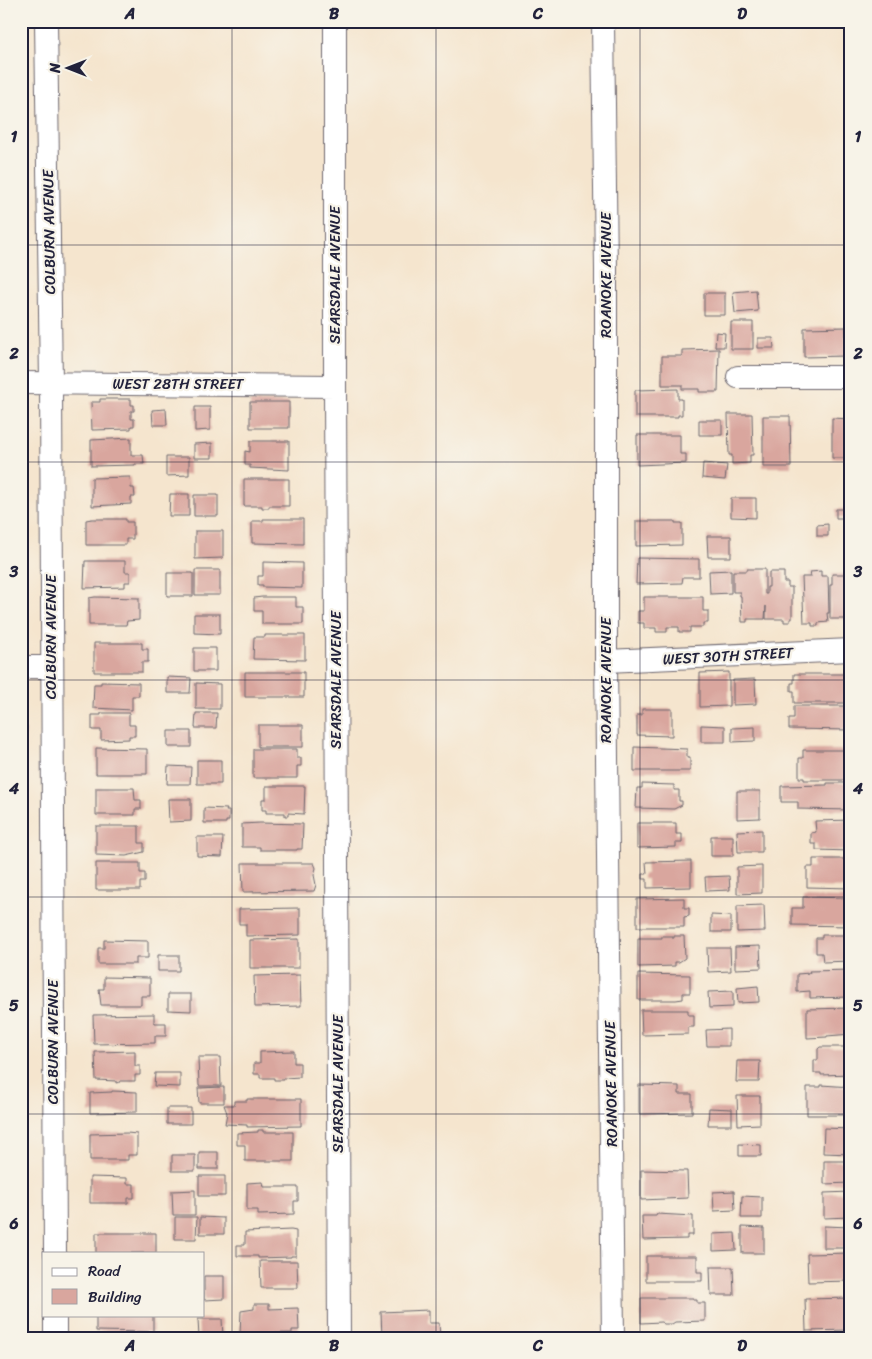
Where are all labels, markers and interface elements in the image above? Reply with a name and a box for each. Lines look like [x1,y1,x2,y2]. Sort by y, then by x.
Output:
text: A [124,0,135,28]
text: B [329,0,340,28]
text: C [532,0,544,28]
text: D [737,0,747,28]
north arrow [42,42,92,92]
text: N [43,63,68,74]
text: 1 [11,122,18,151]
text: 1 [855,122,862,151]
street label: COLBURN AVENUE [35,168,63,294]
street label: SEARSDALE AVENUE [322,204,348,344]
street label: ROANOKE AVENUE [593,210,619,338]
text: 2 [8,339,19,368]
text: 2 [852,339,863,368]
street label: WEST 28TH STREET [113,371,245,397]
text: 3 [9,557,19,586]
text: 3 [853,557,863,586]
street label: COLBURN AVENUE [38,573,64,699]
street label: SEARSDALE AVENUE [323,609,349,749]
street label: ROANOKE AVENUE [593,615,619,743]
street label: WEST 30TH STREET [662,640,796,672]
text: 4 [8,774,19,803]
text: 4 [852,774,863,803]
street label: COLBURN AVENUE [40,978,66,1104]
text: 5 [9,991,19,1020]
text: 5 [853,991,863,1020]
street label: SEARSDALE AVENUE [325,1013,351,1153]
street label: ROANOKE AVENUE [597,1019,625,1147]
text: 6 [8,1209,19,1238]
text: 6 [852,1209,863,1238]
legend [42,1252,205,1316]
text: Road [88,1258,121,1284]
text: Building [88,1284,142,1310]
text: A [124,1331,135,1359]
text: B [329,1331,340,1359]
text: C [532,1331,544,1359]
text: D [737,1331,747,1359]

